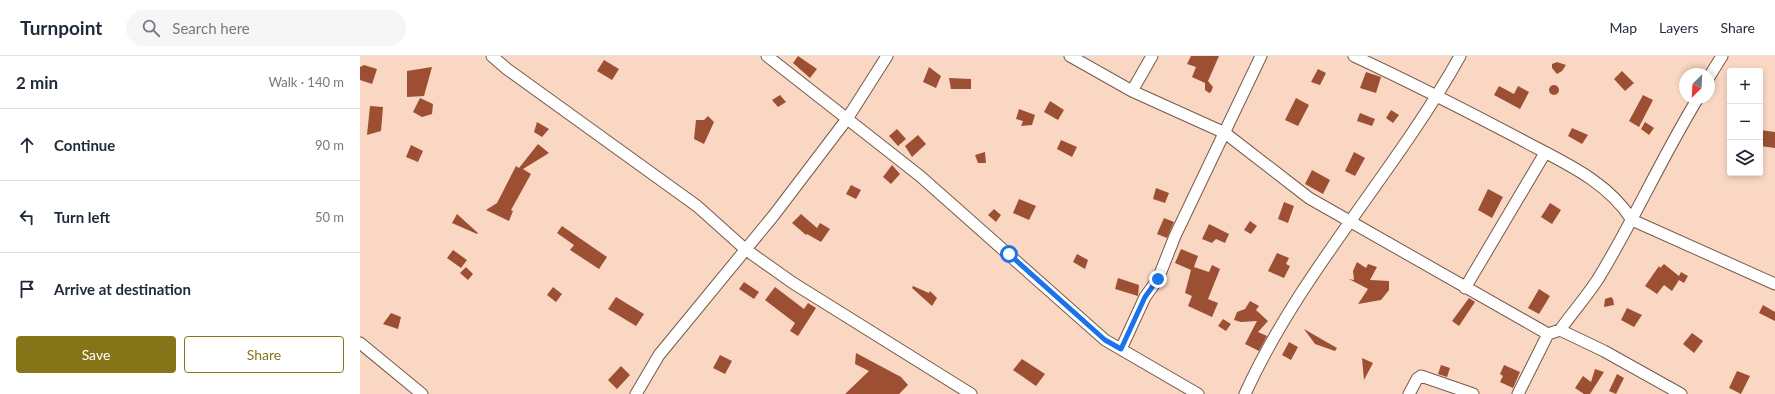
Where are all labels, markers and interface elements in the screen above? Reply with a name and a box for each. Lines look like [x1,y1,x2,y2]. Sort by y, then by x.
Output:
search box [126,10,406,46]
text: Turnpoint [20,16,102,39]
icon: search [140,17,162,39]
text: Search here [172,19,250,37]
text: Map [1609,19,1637,36]
text: Layers [1659,19,1699,36]
text: Share [1721,19,1755,36]
north arrow [1679,68,1715,104]
map controls [1727,68,1763,176]
button: + [1727,68,1763,104]
text: 2 min [16,72,58,93]
text: Walk · 140 m [268,74,344,90]
button: − [1727,104,1763,140]
icon: ahead [16,134,38,156]
text: Continue [54,136,115,154]
text: 90 m [315,137,344,153]
button: layers [1727,140,1763,176]
icon: left [16,206,38,228]
text: Turn left [54,208,110,226]
text: 50 m [315,209,344,225]
route start [1000,245,1018,263]
route end [1149,270,1167,288]
icon: arrive [16,278,38,300]
text: Arrive at destination [54,280,191,298]
button: Save [16,336,176,373]
button: Share [184,336,344,373]

